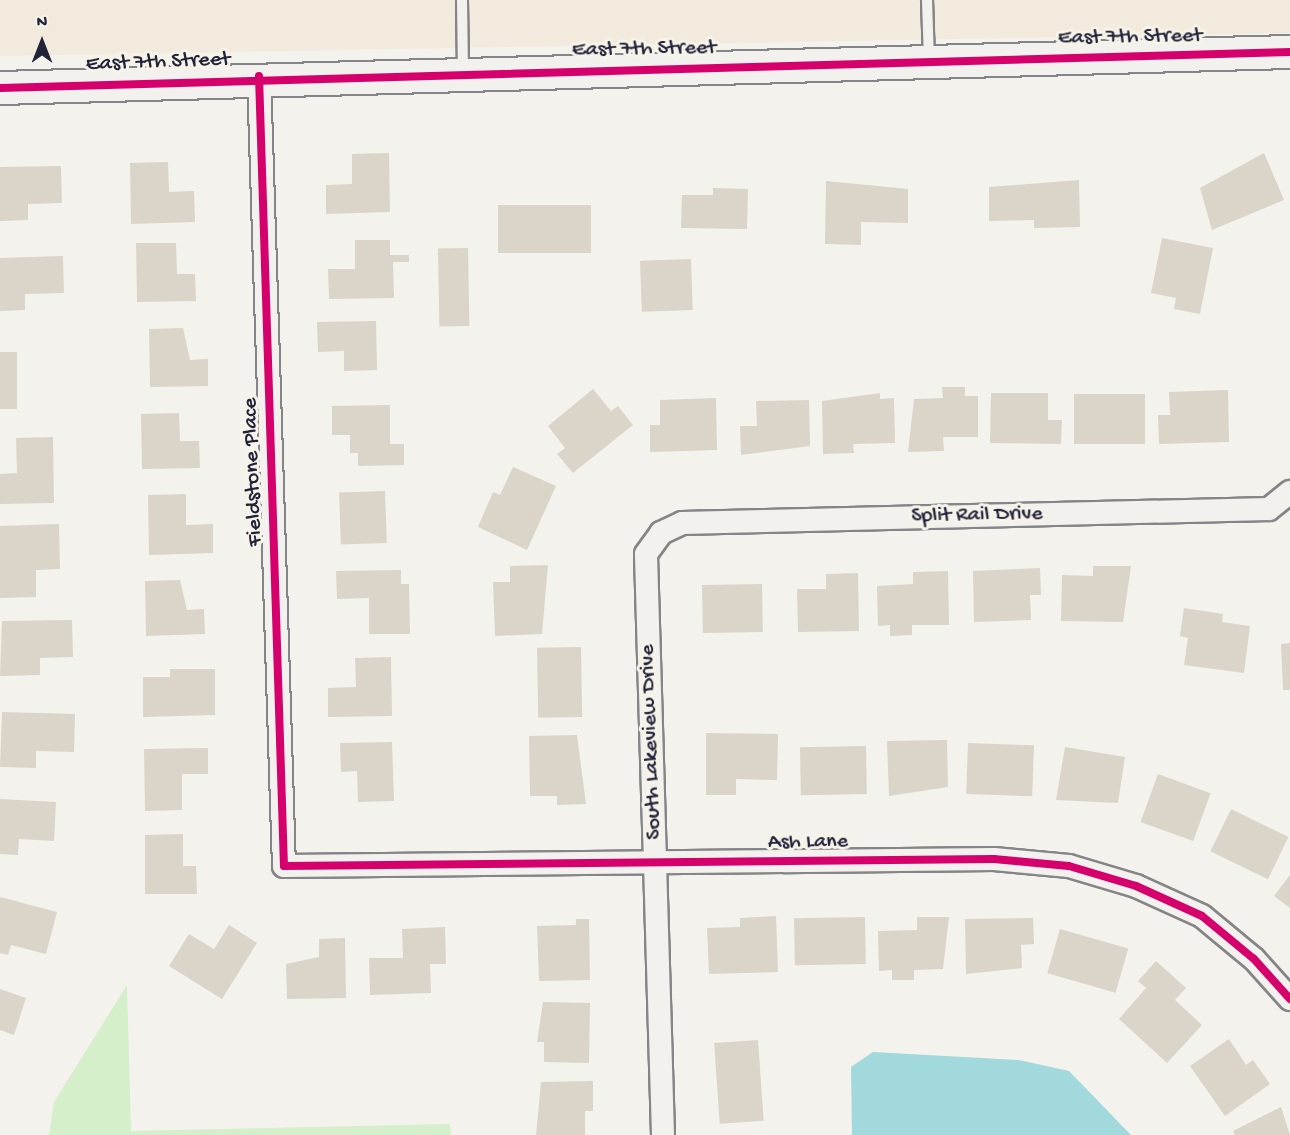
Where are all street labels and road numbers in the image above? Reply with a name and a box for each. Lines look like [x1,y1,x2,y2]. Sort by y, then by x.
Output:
street label: East 7th Street [1058,24,1202,52]
street label: East 7th Street [572,36,716,64]
street label: East 7th Street [85,47,231,79]
street label: Fieldstone Place [238,397,270,547]
street label: Split Rail Drive [911,502,1043,530]
street label: South Lakeview Drive [635,644,669,840]
street label: Ash Lane [768,829,848,857]

